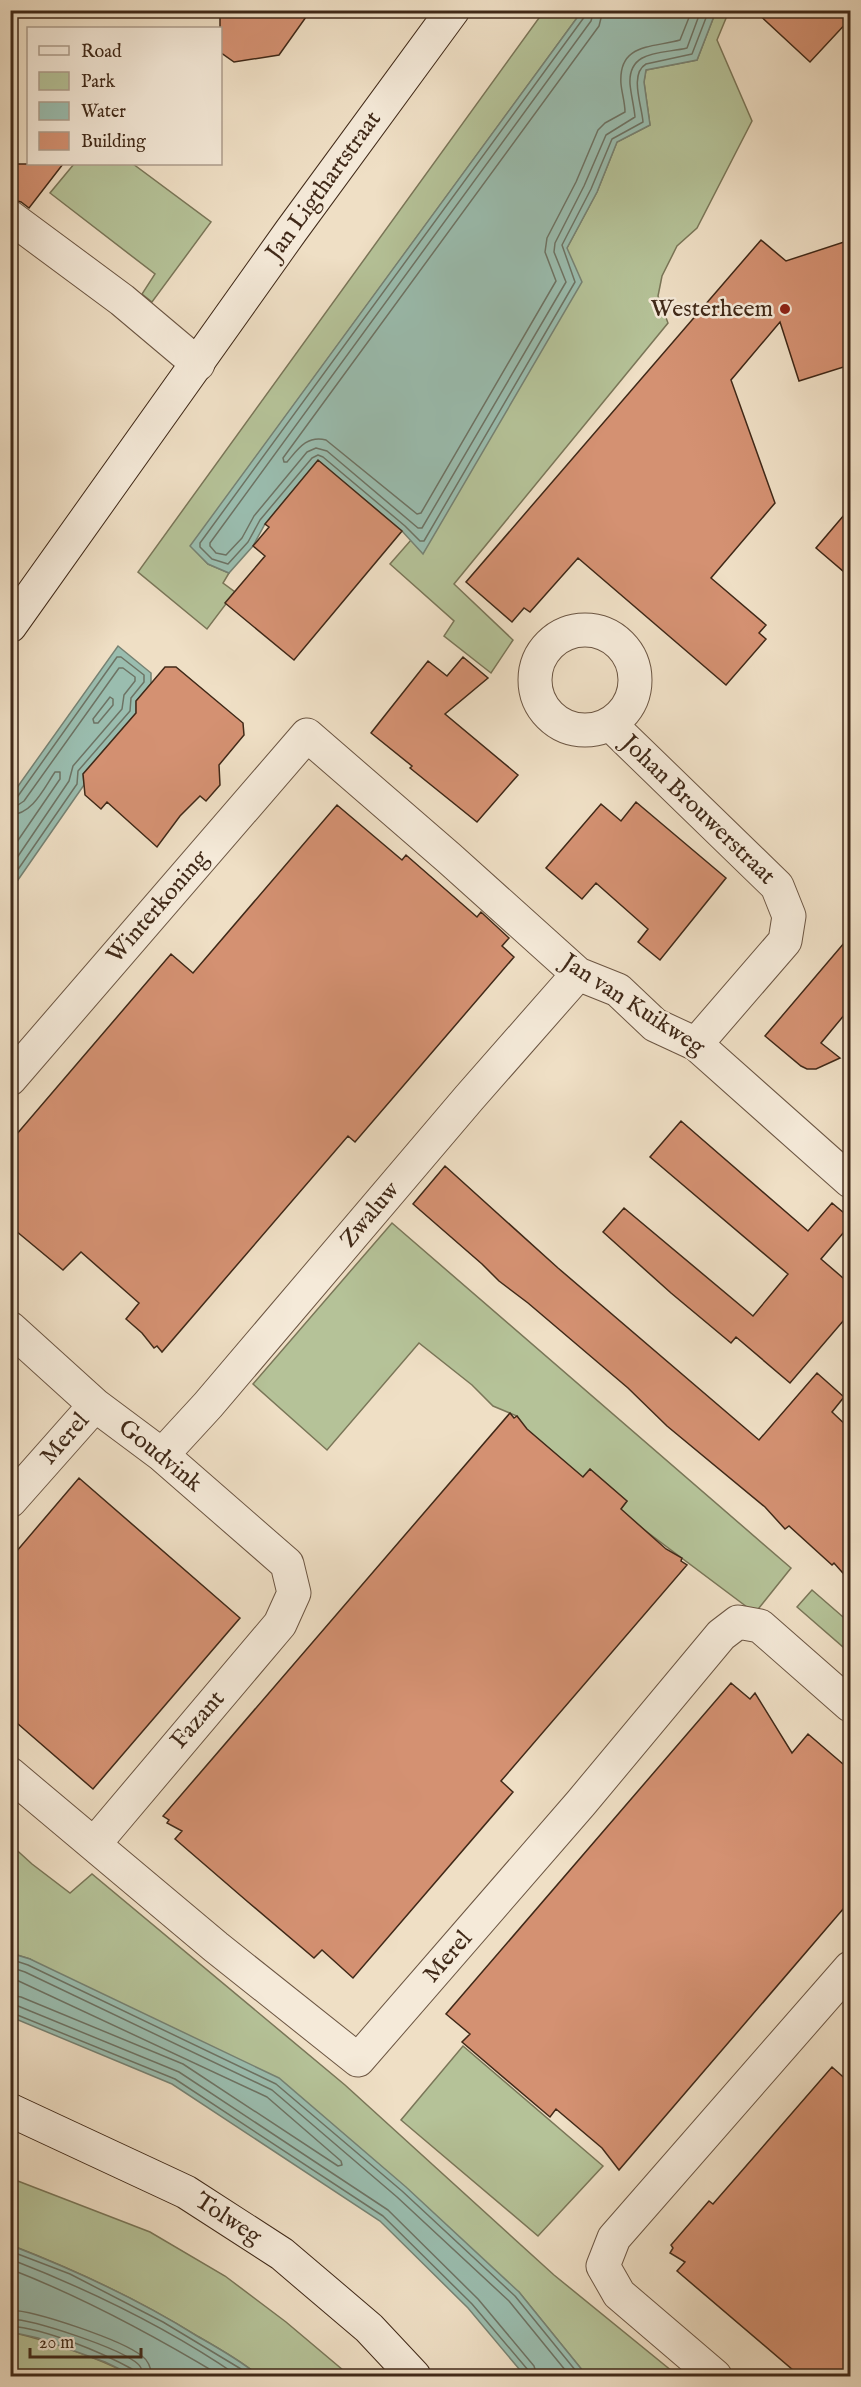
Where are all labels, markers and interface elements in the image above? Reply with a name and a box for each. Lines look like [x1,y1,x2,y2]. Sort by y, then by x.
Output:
legend [27,27,222,165]
text: Road [81,41,122,64]
text: Park [81,71,116,94]
text: Water [81,101,126,124]
street label: Jan Ligthartstraat [258,105,389,269]
text: Building [81,131,146,154]
place label: Westerheem [651,294,773,325]
marker: Westerheem [778,302,792,316]
street label: Johan Brouwerstraat [612,726,782,892]
street label: Winterkoning [100,843,216,970]
street label: Jan van Kuikweg [553,945,711,1063]
street label: Zwaluw [333,1175,407,1255]
street label: Merel [34,1406,97,1472]
street label: Goudvink [111,1413,209,1500]
street label: Fazant [164,1684,232,1756]
street label: Merel [417,1924,480,1990]
street label: Tolweg [189,2186,268,2253]
scale bar [30,2321,141,2359]
text: 20 m [39,2332,74,2355]

